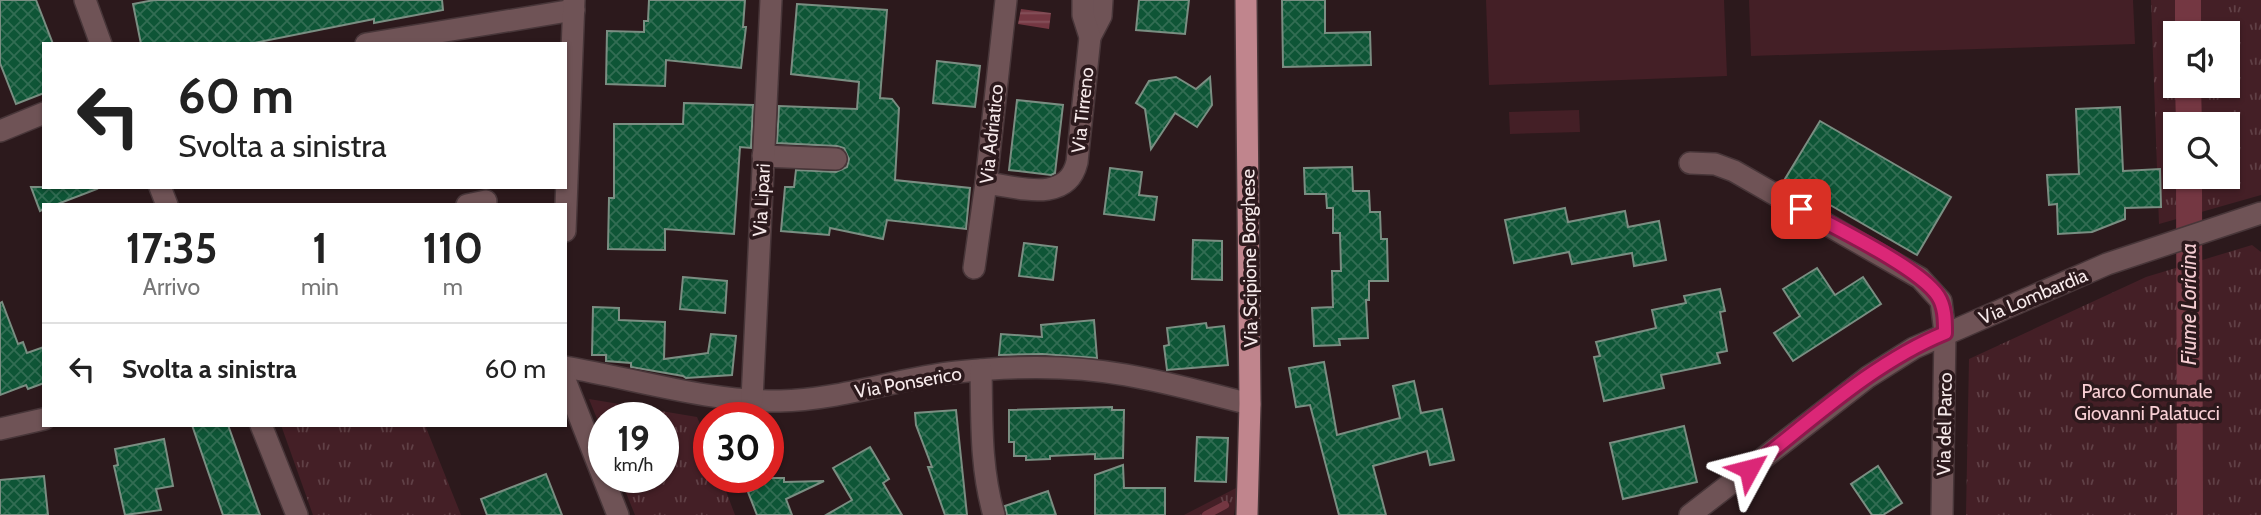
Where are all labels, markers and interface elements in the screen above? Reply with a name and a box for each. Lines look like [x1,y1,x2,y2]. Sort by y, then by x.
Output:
map controls [2163,21,2240,189]
button: sound [2163,21,2240,98]
text: 60 m [178,66,294,125]
street label: Via Tirreno [1067,66,1098,154]
icon: left [63,70,154,161]
street label: Via Adriatico [975,83,1008,185]
button: search [2163,112,2240,189]
text: Svolta a sinistra [178,126,387,165]
street label: Via Lipari [748,163,775,237]
street label: Via Scipione Borghese [1236,169,1263,347]
pin [1771,179,1831,239]
icon: arrive [1782,190,1820,228]
text: 17:35 [126,222,217,274]
text: 1 [312,222,328,274]
text: 110 [423,222,483,274]
water label: Fiume Loricina [2176,243,2201,365]
street label: Via Lombardia [1976,263,2091,330]
text: Arrivo [143,273,200,301]
text: min [301,273,339,301]
text: m [443,273,463,301]
icon: left [63,350,101,388]
text: Svolta a sinistra [122,353,297,385]
text: 60 m [484,353,546,385]
street label: Via Ponserico [853,362,963,403]
street label: Via del Parco [1932,372,1957,476]
park label: Parco Comunale Giovanni Palatucci [2074,380,2220,425]
speed limit sign: 30 [693,402,784,493]
text: 19 [617,417,650,460]
position arrow [1712,432,1786,506]
text: km/h [614,454,653,476]

